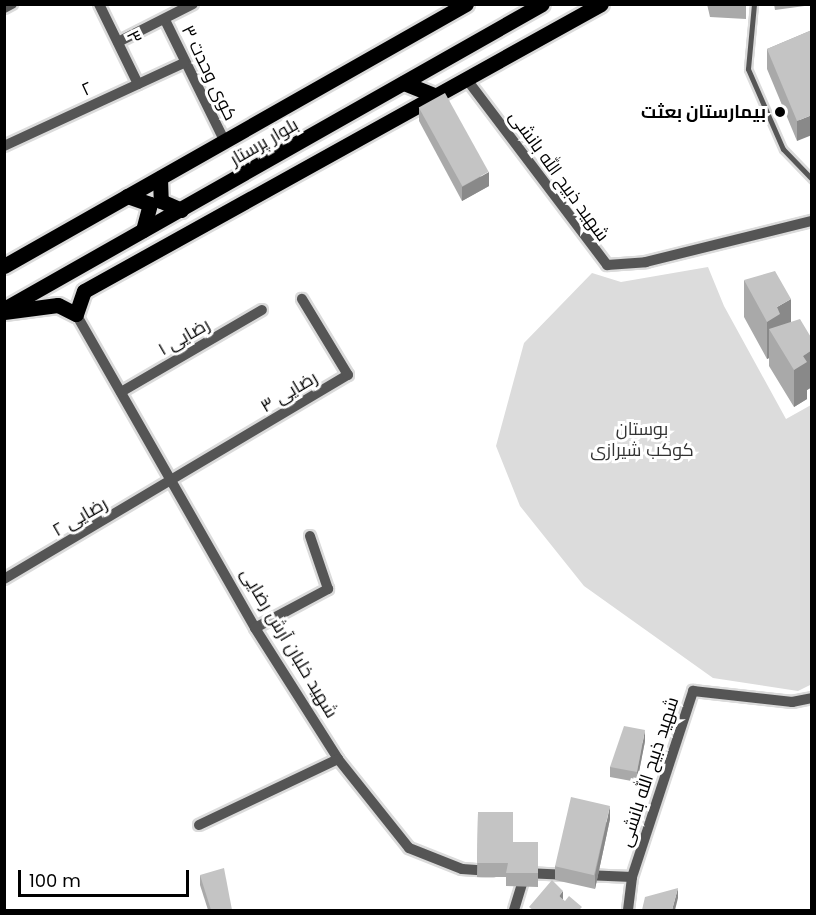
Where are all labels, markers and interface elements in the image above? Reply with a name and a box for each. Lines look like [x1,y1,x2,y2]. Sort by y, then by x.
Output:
street label: کوی وحدت ۳ [177,22,241,124]
street label: ۳ [122,27,146,47]
street label: ۲ [78,77,96,101]
place label: بیمارستان بعثت [641,101,766,123]
marker: بیمارستان بعثت [771,103,789,121]
street label: شهید ذبیح الله بانشی [504,106,614,246]
street label: بلوار پرستار [226,114,302,170]
street label: رضایی ۱ [154,314,214,360]
street label: رضایی ۳ [257,367,321,417]
park label: بوستان کوکب شیرازی [590,419,694,462]
street label: رضایی ۲ [49,493,111,541]
street label: شهید خلبان آرش رضایی [236,564,342,722]
street label: شهید ذبیح الله بانشی [615,694,683,850]
scale bar [21,858,192,896]
text: 100 m [29,868,81,893]

